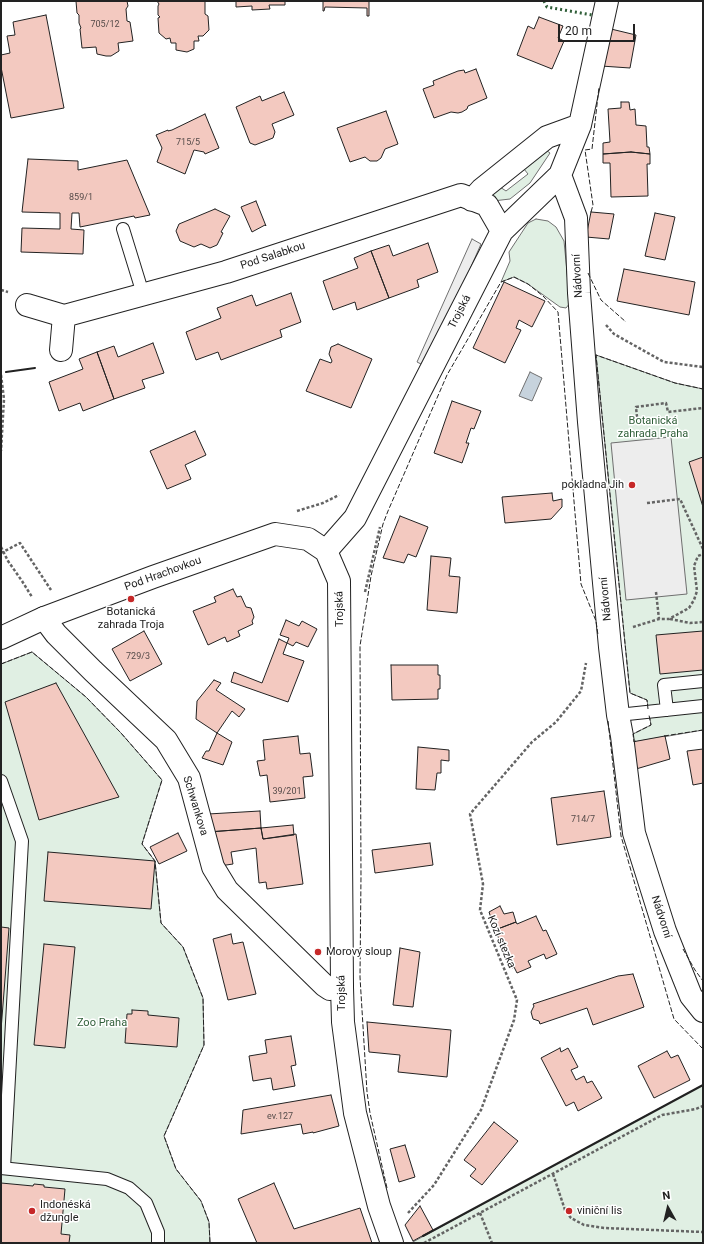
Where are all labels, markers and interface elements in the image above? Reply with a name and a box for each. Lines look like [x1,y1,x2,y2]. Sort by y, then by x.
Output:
scale bar [560,16,637,42]
house number: 705/12 [90,20,120,30]
text: 20 m [565,24,592,38]
house number: 715/5 [176,138,200,148]
house number: 859/1 [69,193,93,203]
street label: Pod Salabkou [239,239,307,273]
street label: Nádvorní [570,254,586,298]
street label: Trojská [446,293,474,331]
park label: Botanická zahrada Praha [618,414,688,440]
place label: pokladna Jih [562,478,624,492]
marker: pokladna Jih [627,480,637,490]
street label: Pod Hrachovkou [123,554,203,594]
street label: Nádvorní [598,576,614,622]
street label: Trojská [333,591,347,627]
marker: Botanická zahrada Troja [126,594,136,604]
place label: Botanická zahrada Troja [98,605,164,631]
house number: 729/3 [126,652,150,662]
street label: Schwankova [180,775,210,837]
house number: 39/201 [272,787,302,797]
house number: 714/7 [571,815,595,825]
street label: Nádvorní [648,894,674,940]
street label: Kozí stezka [484,914,518,970]
place label: Morový sloup [326,945,392,959]
marker: Morový sloup [313,947,323,957]
street label: Trojská [335,975,349,1011]
park label: Zoo Praha [77,1016,127,1030]
house number: ev.127 [267,1112,293,1122]
north arrow [648,1188,688,1228]
text: N [662,1189,671,1203]
place label: Indonéská džungle [40,1198,91,1224]
place label: viniční lis [577,1204,622,1218]
marker: Indonéská džungle [27,1206,37,1216]
marker: viniční lis [564,1206,574,1216]

